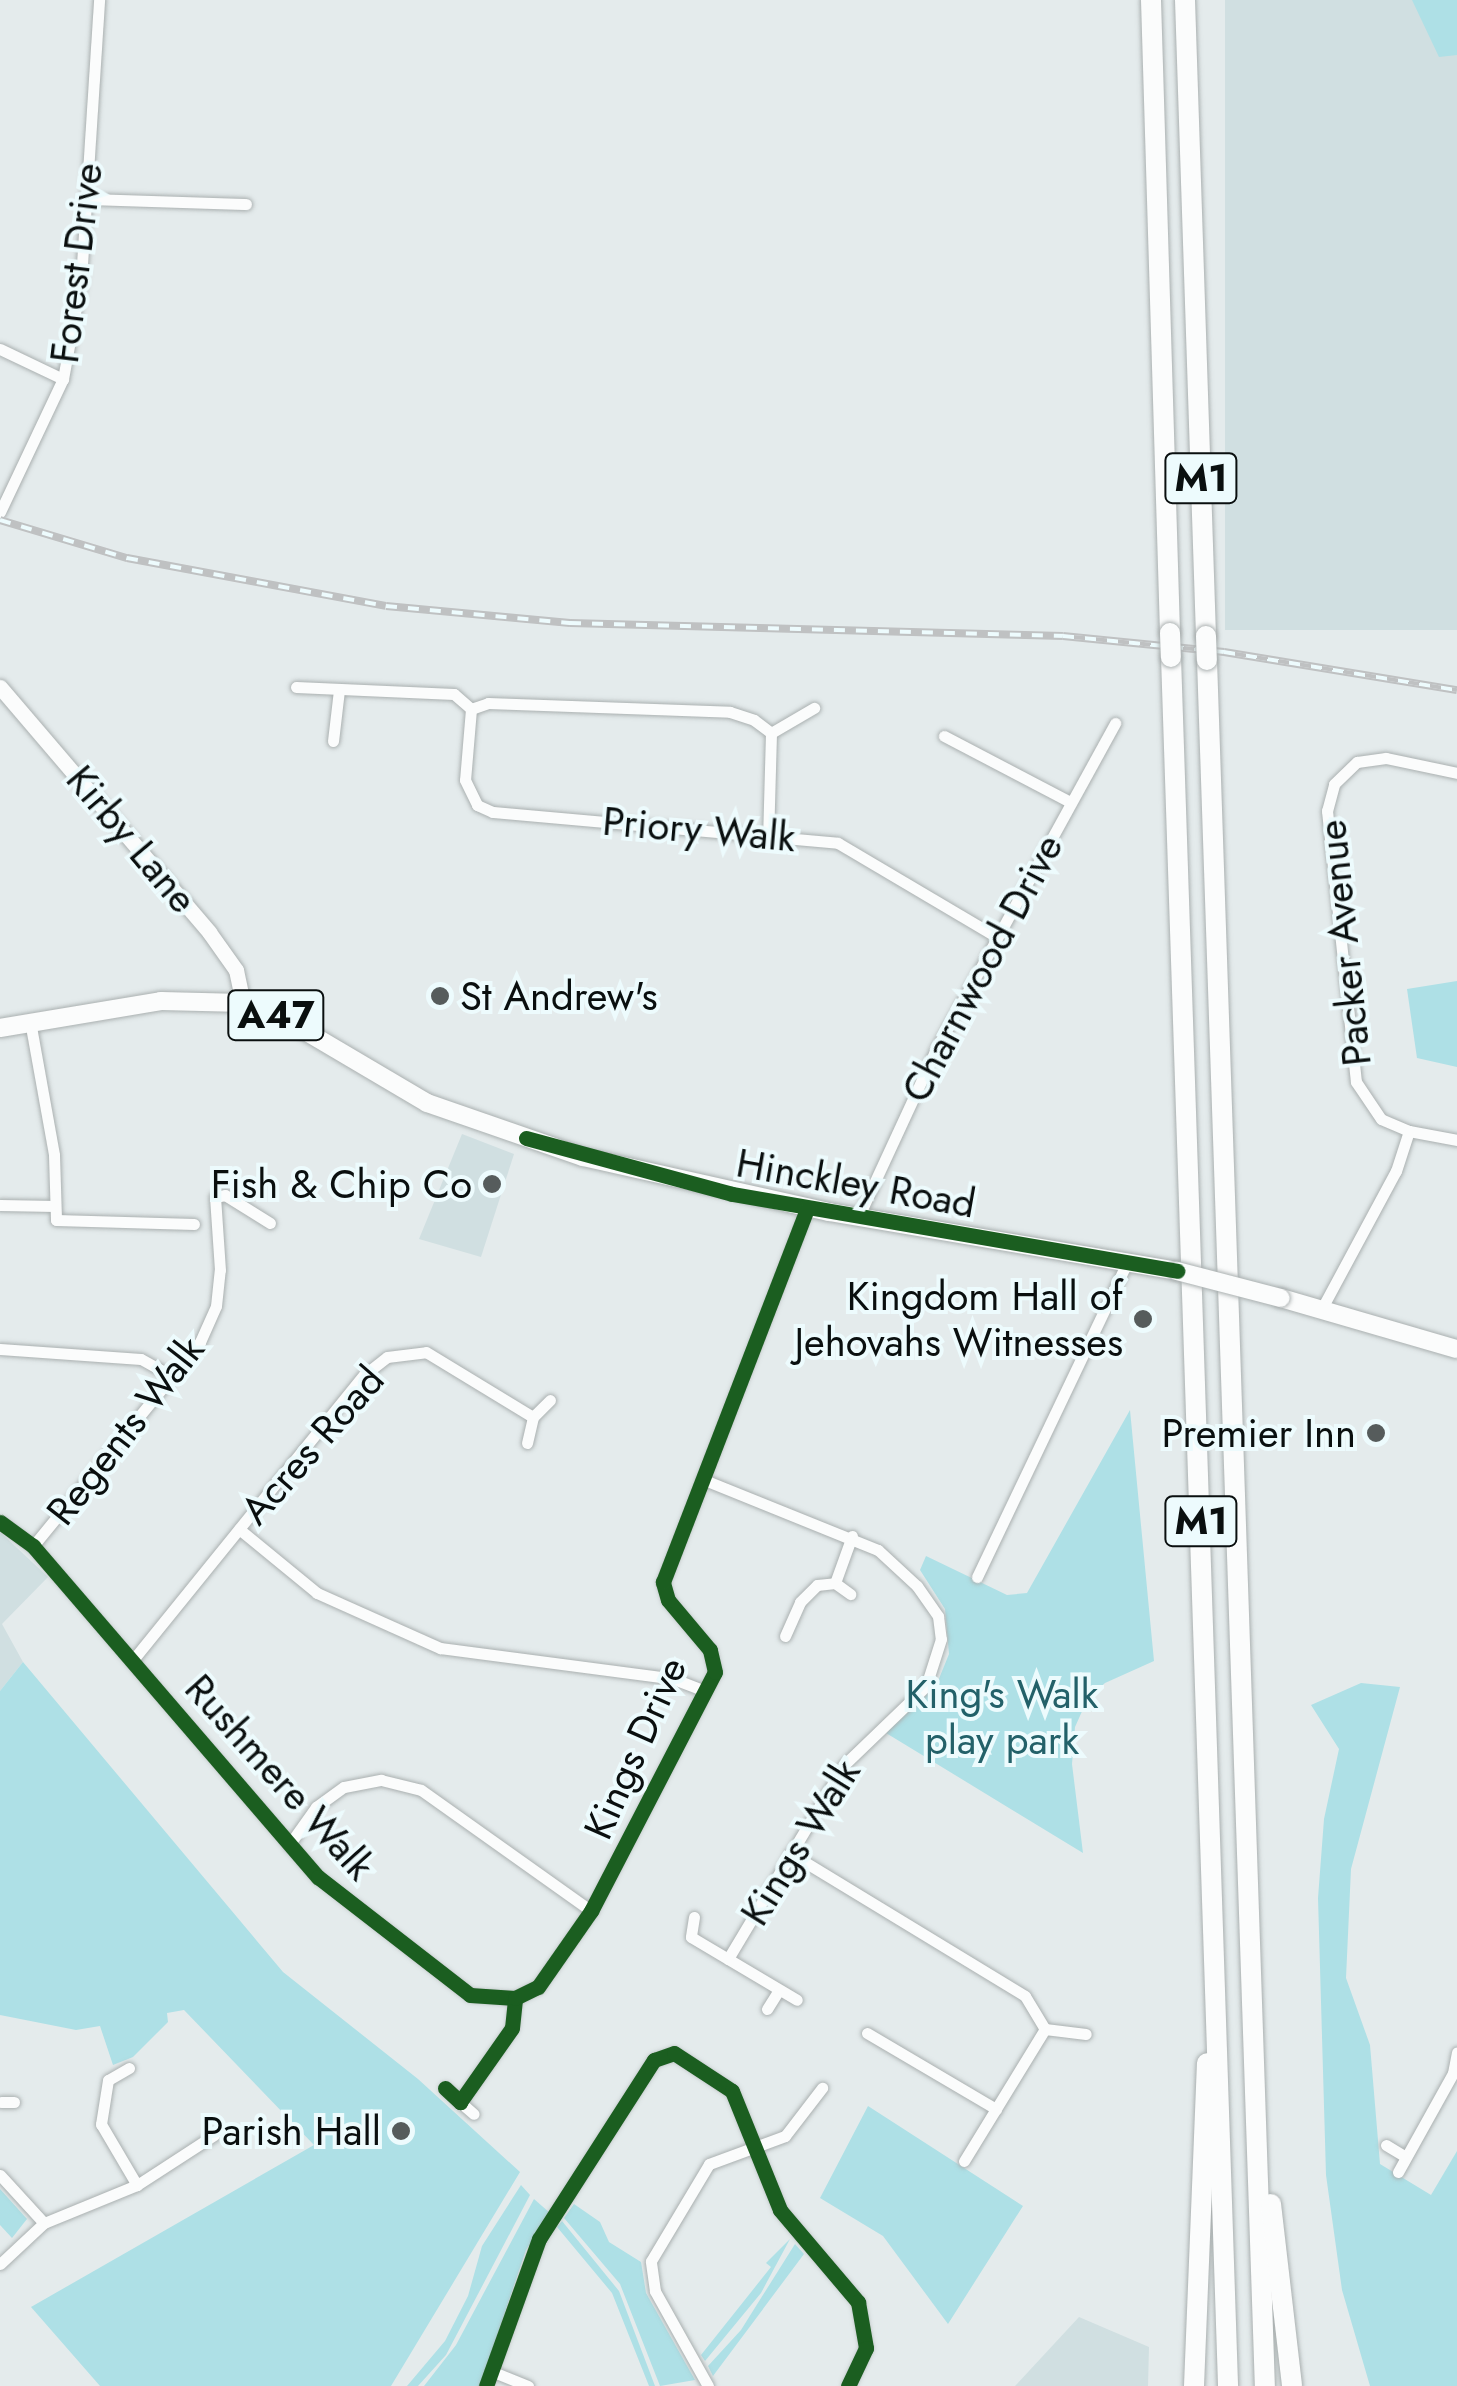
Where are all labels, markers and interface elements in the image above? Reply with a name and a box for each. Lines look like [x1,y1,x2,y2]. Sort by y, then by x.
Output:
street label: Forest Drive [40,160,112,366]
road number: M1 [1164,445,1238,511]
street label: Kirby Lane [57,756,207,922]
street label: Priory Walk [601,797,797,861]
street label: Packer Avenue [1307,818,1381,1068]
street label: Charnwood Drive [891,826,1073,1110]
place label: St Andrew's [460,972,658,1020]
road number: A47 [226,982,326,1048]
marker: St Andrew's [429,985,451,1007]
street label: Hinckley Road [733,1138,979,1228]
place label: Fish & Chip Co [211,1160,472,1208]
marker: Fish & Chip Co [481,1173,503,1195]
place label: Kingdom Hall of Jehovahs Witnesses [794,1272,1123,1366]
marker: Kingdom Hall of Jehovahs Witnesses [1132,1308,1154,1330]
street label: Regents Walk [36,1326,214,1534]
street label: Acres Road [230,1356,394,1534]
place label: Premier Inn [1161,1409,1356,1457]
marker: Premier Inn [1365,1422,1387,1444]
road number: M1 [1164,1488,1238,1554]
street label: Kings Drive [574,1650,696,1846]
street label: Rushmere Walk [175,1664,385,1890]
park label: King's Walk play park [906,1670,1098,1764]
street label: Kings Walk [730,1750,870,1934]
place label: Parish Hall [202,2107,381,2155]
marker: Parish Hall [390,2120,412,2142]

